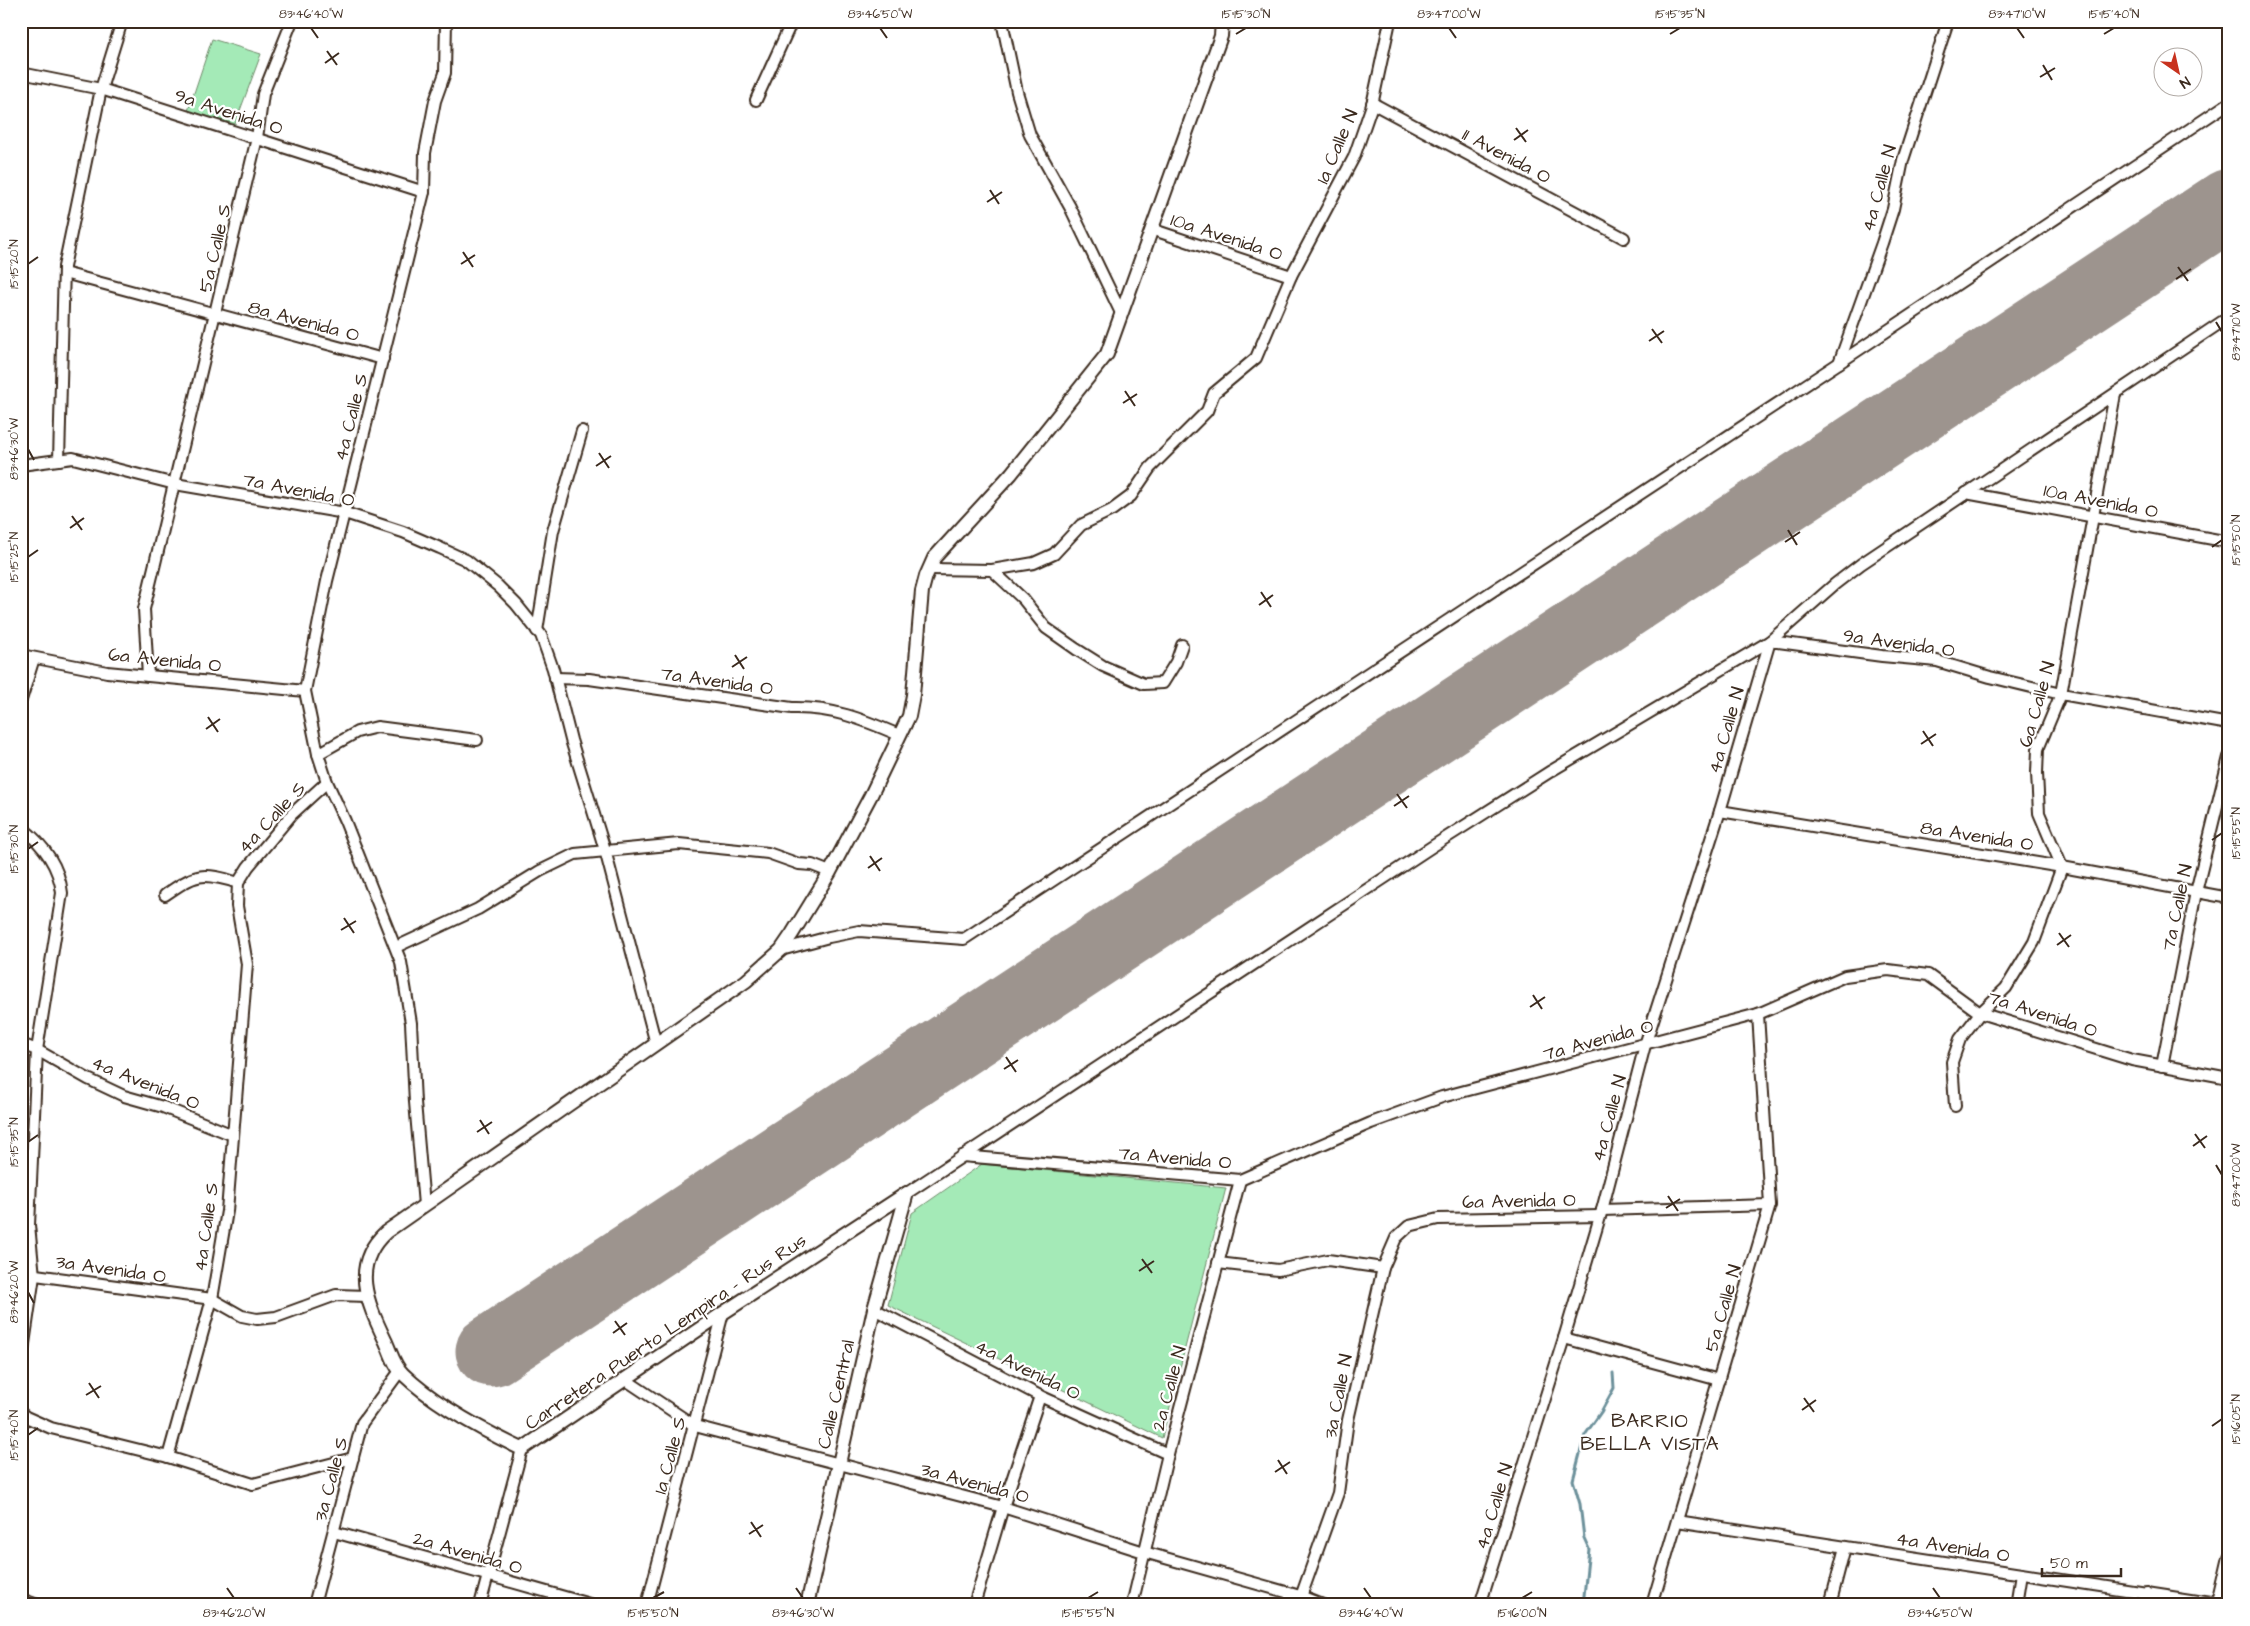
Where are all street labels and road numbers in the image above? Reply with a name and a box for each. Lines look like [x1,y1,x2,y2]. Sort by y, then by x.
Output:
street label: 9a Avenida O [171,82,286,143]
street label: 1a Calle N [1310,105,1365,188]
street label: 11 Avenida O [1457,122,1556,191]
street label: 4a Calle N [1855,142,1904,235]
street label: 5a Calle S [192,201,239,295]
street label: 10a Avenida O [1167,207,1286,268]
street label: 8a Avenida O [245,294,362,349]
street label: 4a Calle S [328,371,375,464]
street label: 7a Avenida O [240,466,357,515]
street label: 10a Avenida O [2041,477,2161,526]
street label: 9a Avenida O [1841,622,1957,665]
street label: 6a Avenida O [107,641,223,680]
street label: 6a Calle N [2012,658,2063,750]
street label: 7a Avenida O [659,660,775,703]
street label: 4a Calle N [1701,684,1752,777]
street label: 4a Calle S [232,776,312,860]
street label: 8a Avenida O [1918,814,2035,859]
street label: 7a Calle N [2155,861,2200,953]
street label: 7a Avenida O [1984,984,2101,1045]
street label: 7a Avenida O [1540,1013,1657,1068]
street label: 4a Avenida O [87,1049,204,1117]
street label: 4a Calle N [1585,1072,1634,1165]
street label: 7a Avenida O [1117,1140,1233,1177]
street label: 4a Calle S [187,1181,226,1273]
street label: 6a Avenida O [1462,1187,1576,1216]
street label: Carretera Puerto Lempira - Rus Rus [520,1227,812,1437]
street label: 3a Avenida O [54,1248,168,1291]
street label: 5a Calle N [1698,1262,1749,1355]
street label: 4a Avenida O [970,1333,1085,1408]
street label: Calle Central [811,1337,862,1451]
street label: 2a Calle N [1145,1343,1194,1434]
street label: 3a Calle N [1317,1352,1360,1441]
street label: 1a Calle S [647,1414,694,1497]
street label: 3a Calle S [307,1434,356,1524]
street label: 3a Avenida O [917,1456,1032,1511]
street label: 4a Calle N [1468,1460,1520,1553]
street label: 2a Avenida O [410,1525,526,1582]
street label: 4a Avenida O [1894,1525,2012,1570]

